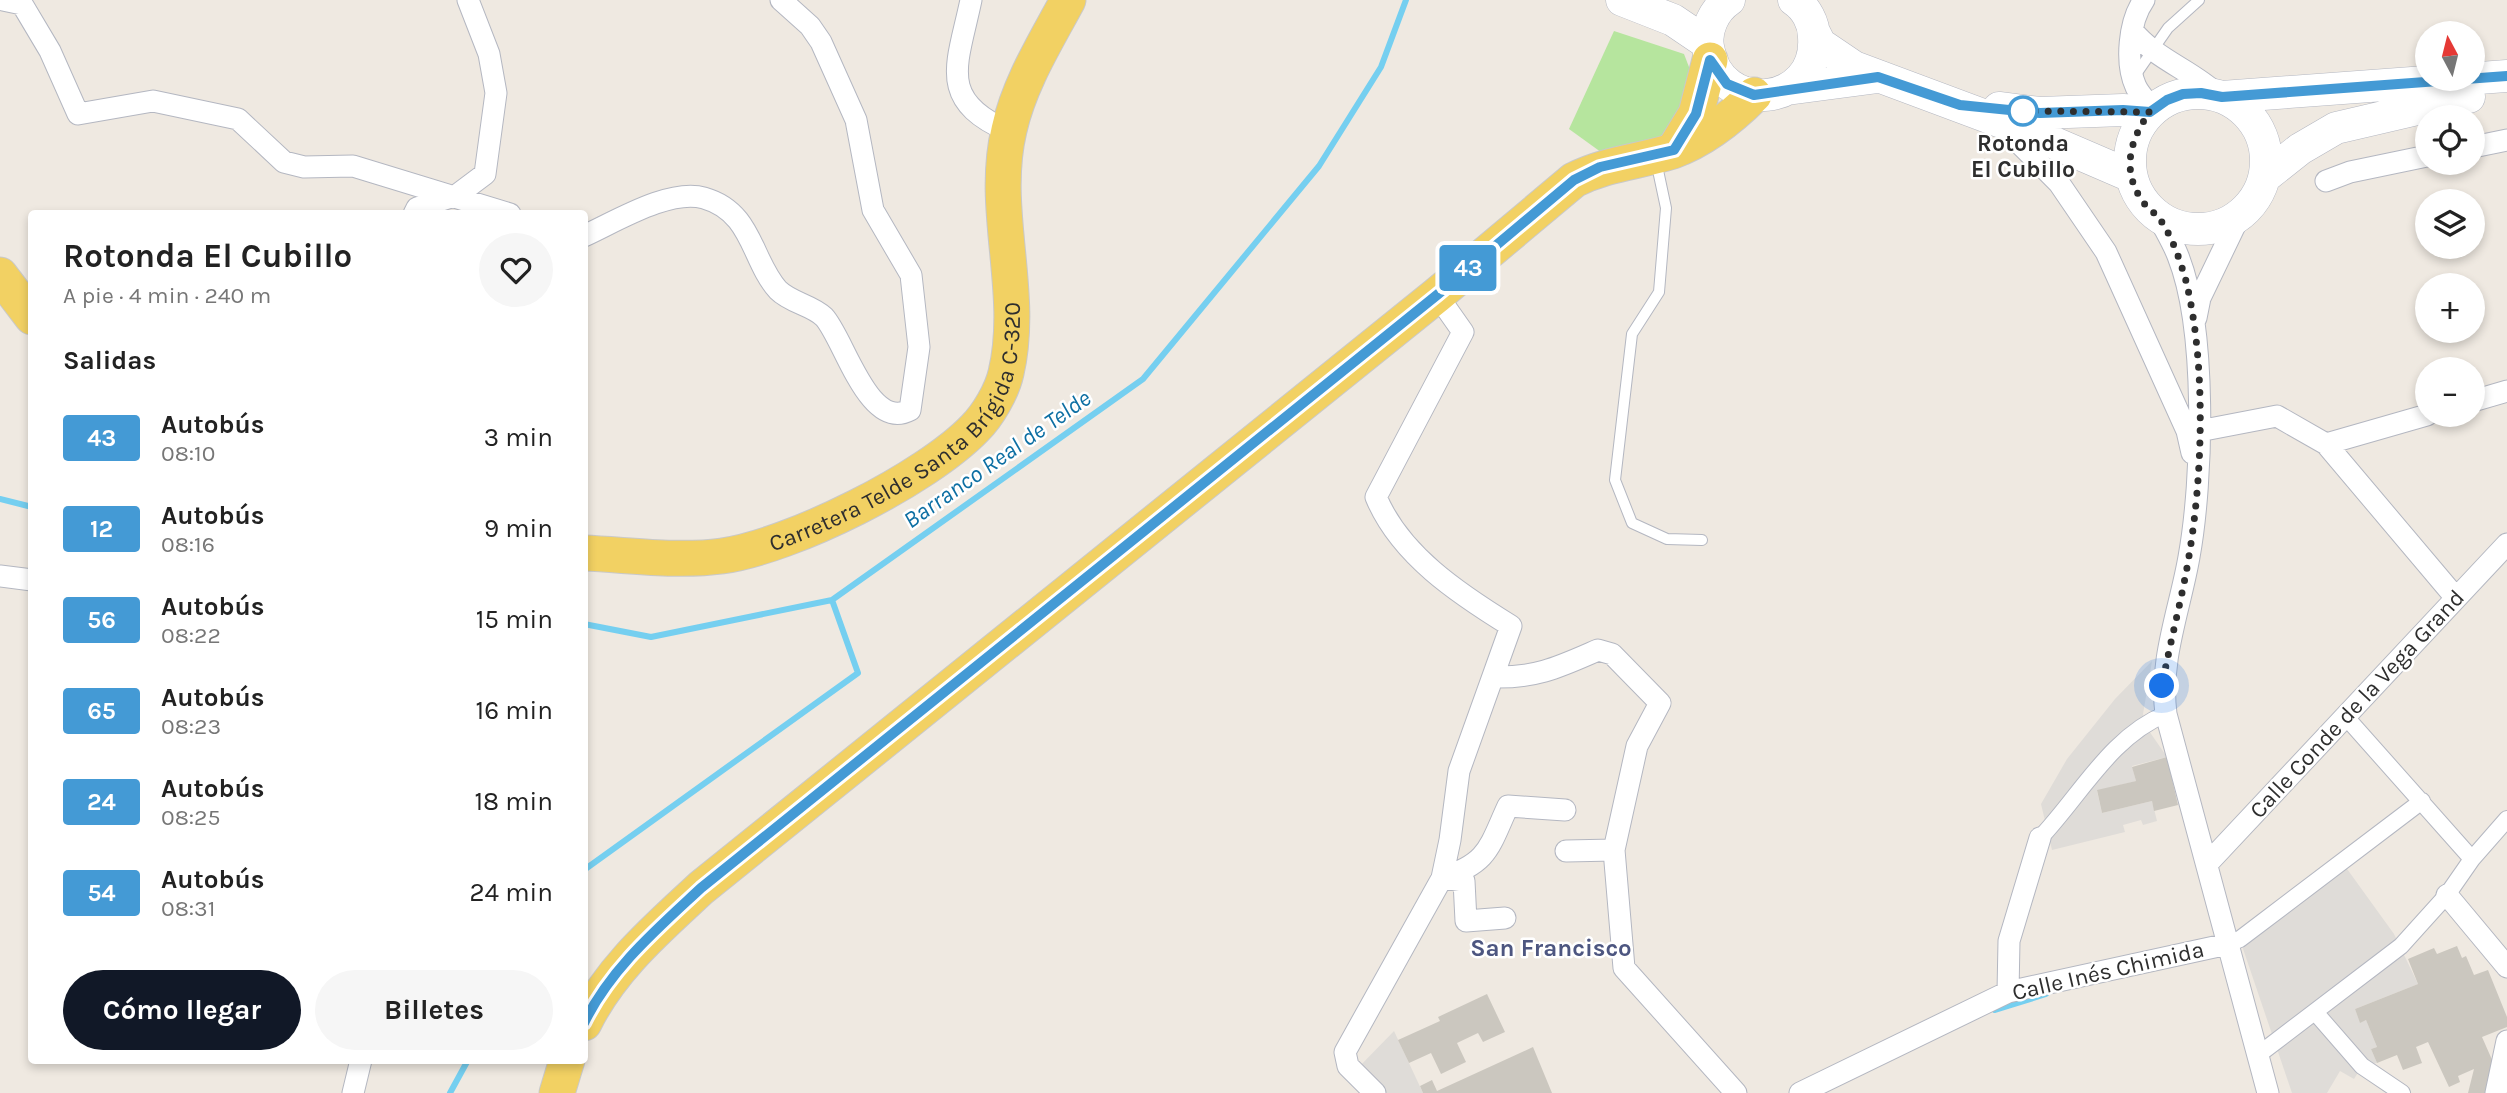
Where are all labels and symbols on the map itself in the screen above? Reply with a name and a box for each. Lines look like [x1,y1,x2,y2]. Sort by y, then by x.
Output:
north arrow [2415,21,2485,91]
marker: Rotonda El Cubillo [2008,96,2038,126]
place label: Rotonda El Cubillo [1971,130,2075,183]
line badge: 43 [1436,245,1500,291]
street label: Carretera Telde Santa Brígida C-320 [766,302,1025,557]
water label: Barranco Real de Telde [898,384,1096,534]
street label: Calle Conde de la Vega Grand [2244,584,2470,824]
your location [2144,668,2179,703]
district label: San Francisco [1470,934,1632,962]
street label: Calle Inés Chimida [2009,936,2207,1006]

